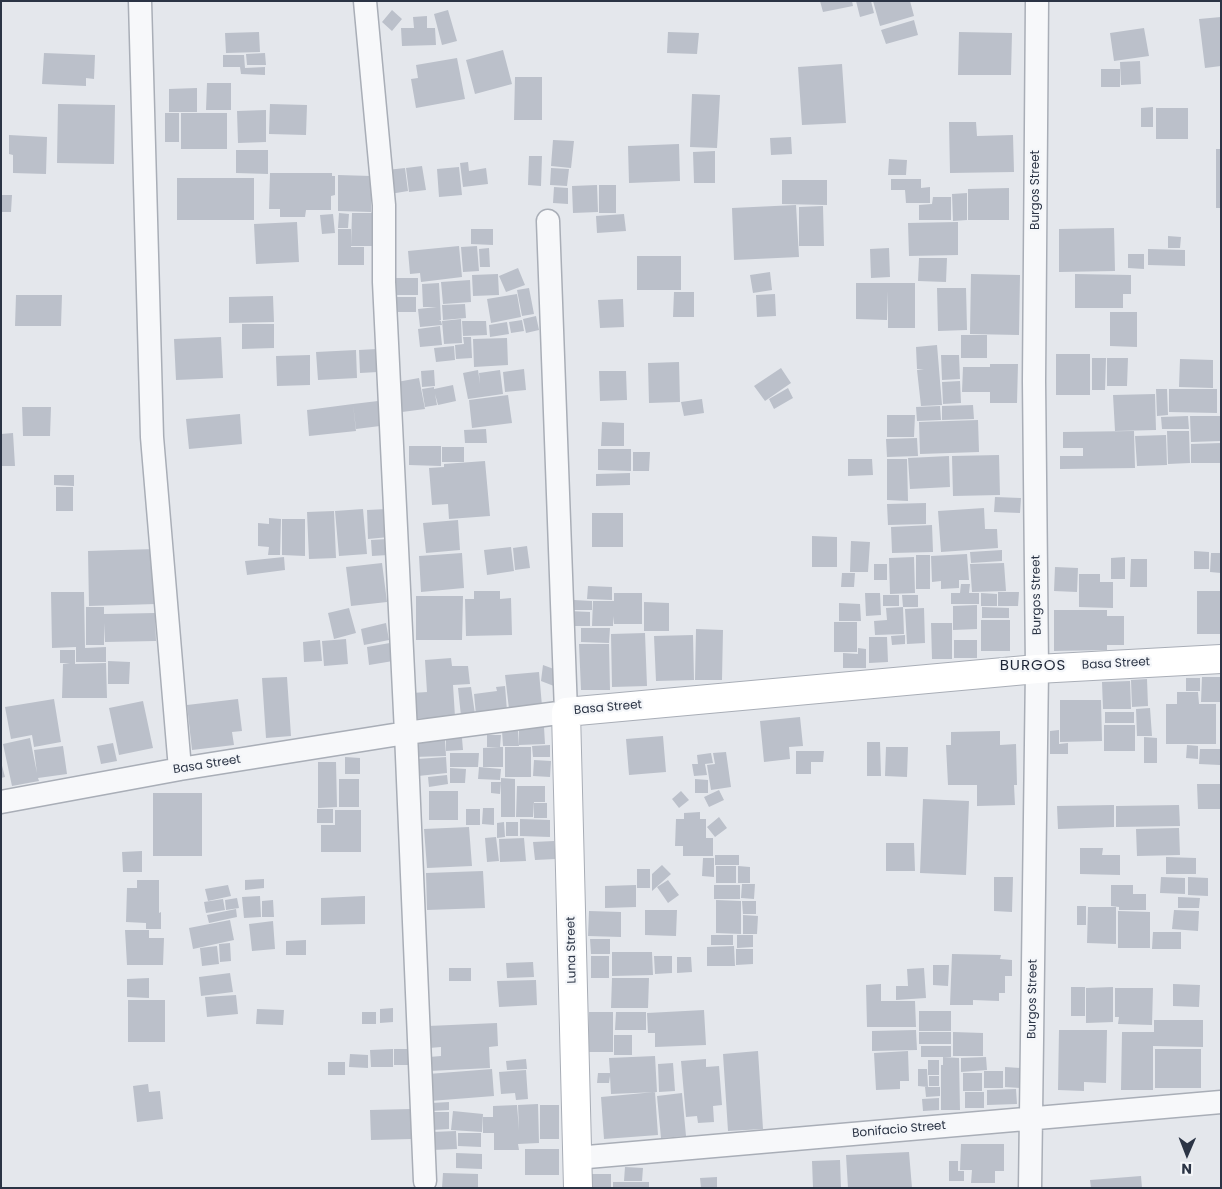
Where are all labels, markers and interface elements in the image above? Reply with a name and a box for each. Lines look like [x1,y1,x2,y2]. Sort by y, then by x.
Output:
street label: Burgos Street [1029,150,1043,230]
street label: Burgos Street [1029,555,1045,635]
street label: Basa Street [1082,655,1150,673]
district label: BURGOS [999,657,1067,675]
street label: Basa Street [573,698,643,718]
street label: Basa Street [172,753,242,777]
street label: Luna Street [564,916,580,984]
street label: Burgos Street [1025,959,1041,1039]
street label: Bonifacio Street [852,1119,946,1141]
north arrow [1162,1129,1212,1179]
text: N [1181,1159,1192,1179]

